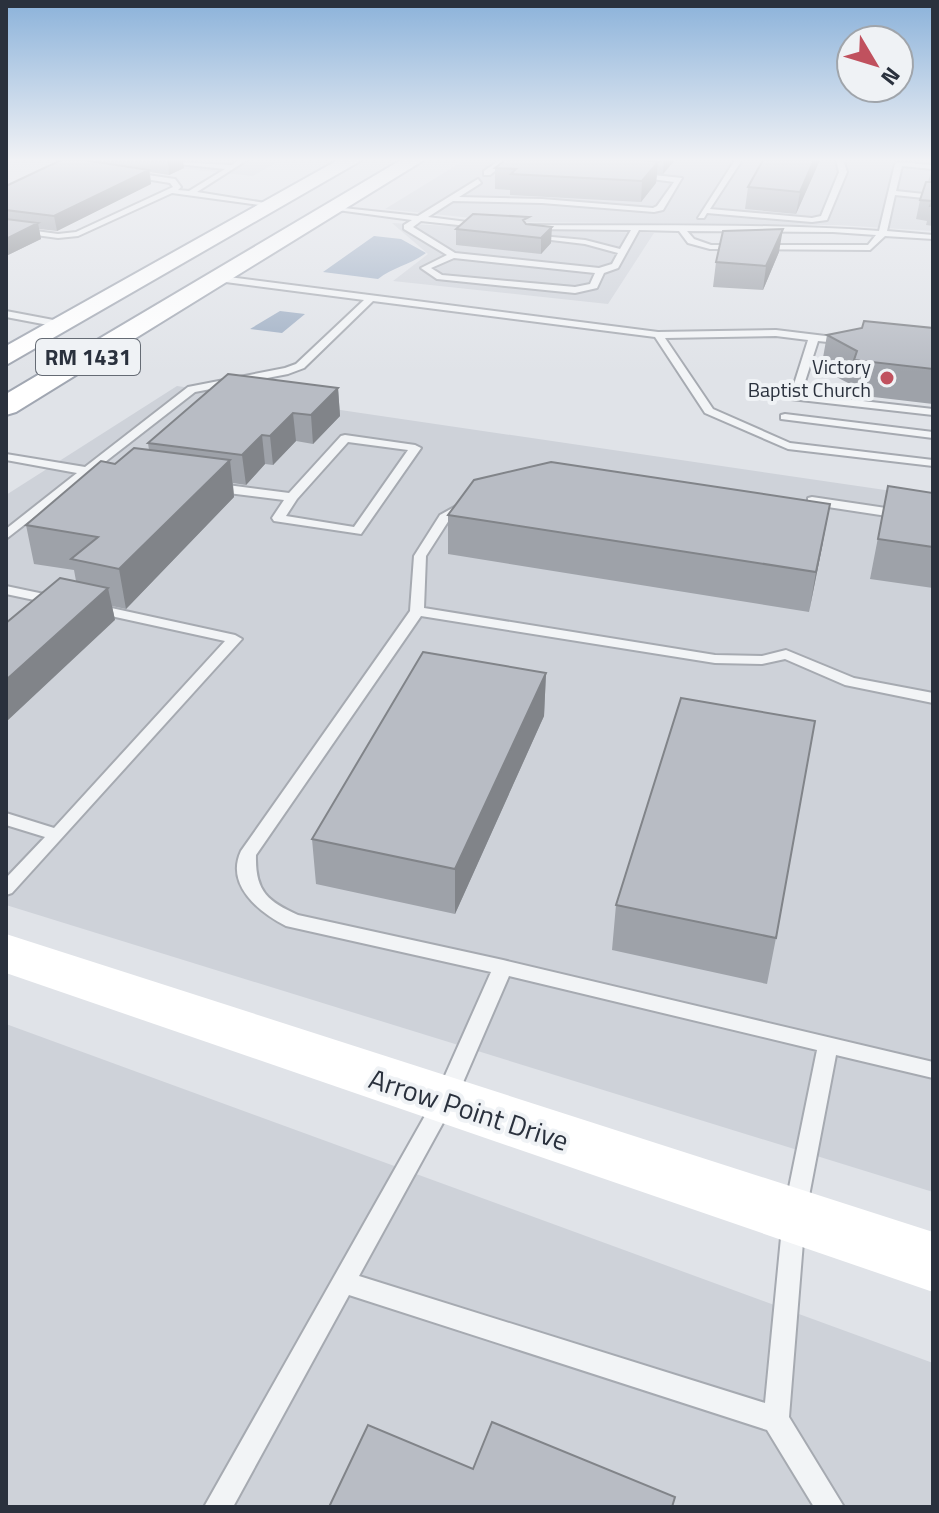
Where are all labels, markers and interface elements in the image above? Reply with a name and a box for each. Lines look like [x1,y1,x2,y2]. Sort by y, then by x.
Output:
north arrow [835,24,915,104]
text: N [873,60,909,93]
road number: RM 1431 [36,339,140,375]
place label: Victory Baptist Church [748,351,871,405]
marker: Victory Baptist Church [878,369,896,387]
street label: Arrow Point Drive [364,1056,574,1162]

